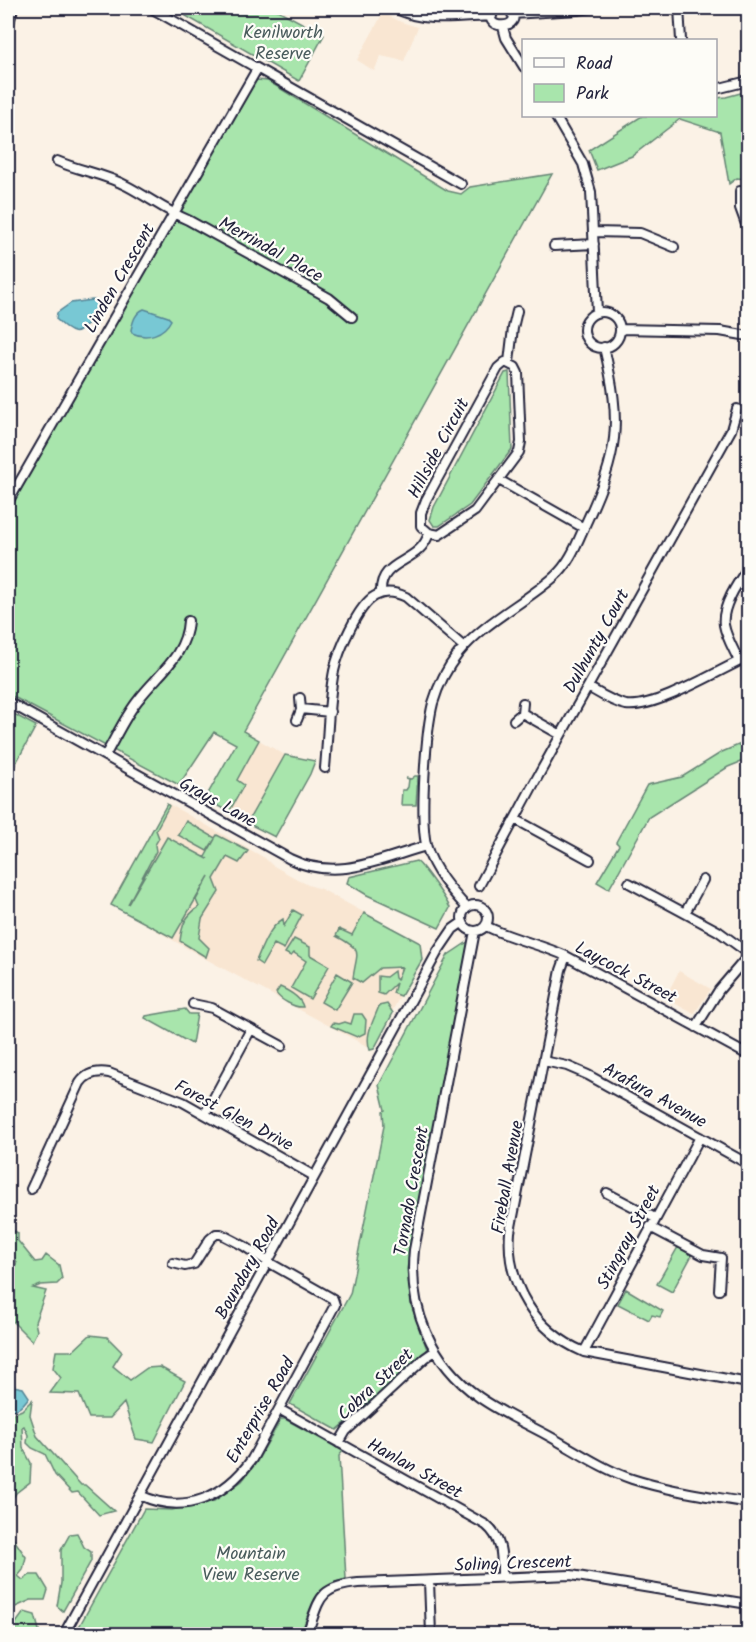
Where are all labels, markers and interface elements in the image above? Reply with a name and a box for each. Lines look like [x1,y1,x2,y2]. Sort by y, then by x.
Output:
park label: Kenilworth Reserve [243,19,323,69]
legend [522,39,717,117]
text: Road [576,50,613,79]
text: Park [576,80,609,109]
street label: Merrindal Place [213,210,328,291]
street label: Linden Crescent [77,217,164,339]
street label: Hillside Circuit [401,392,479,504]
street label: Dulhunty Court [557,583,639,699]
street label: Grays Lane [173,770,261,837]
street label: Laycock Street [569,934,683,1013]
street label: Arafura Avenue [597,1056,712,1137]
street label: Forest Glen Drive [168,1073,298,1160]
street label: Fireball Avenue [484,1118,533,1236]
street label: Tornado Crescent [387,1123,438,1258]
street label: Stingray Street [590,1179,670,1295]
street label: Boundary Road [208,1211,289,1325]
street label: Cobra Street [331,1341,422,1428]
street label: Enterprise Road [219,1351,304,1470]
street label: Hanlan Street [361,1431,468,1508]
park label: Mountain View Reserve [202,1540,300,1590]
street label: Soling Crescent [454,1548,573,1581]

